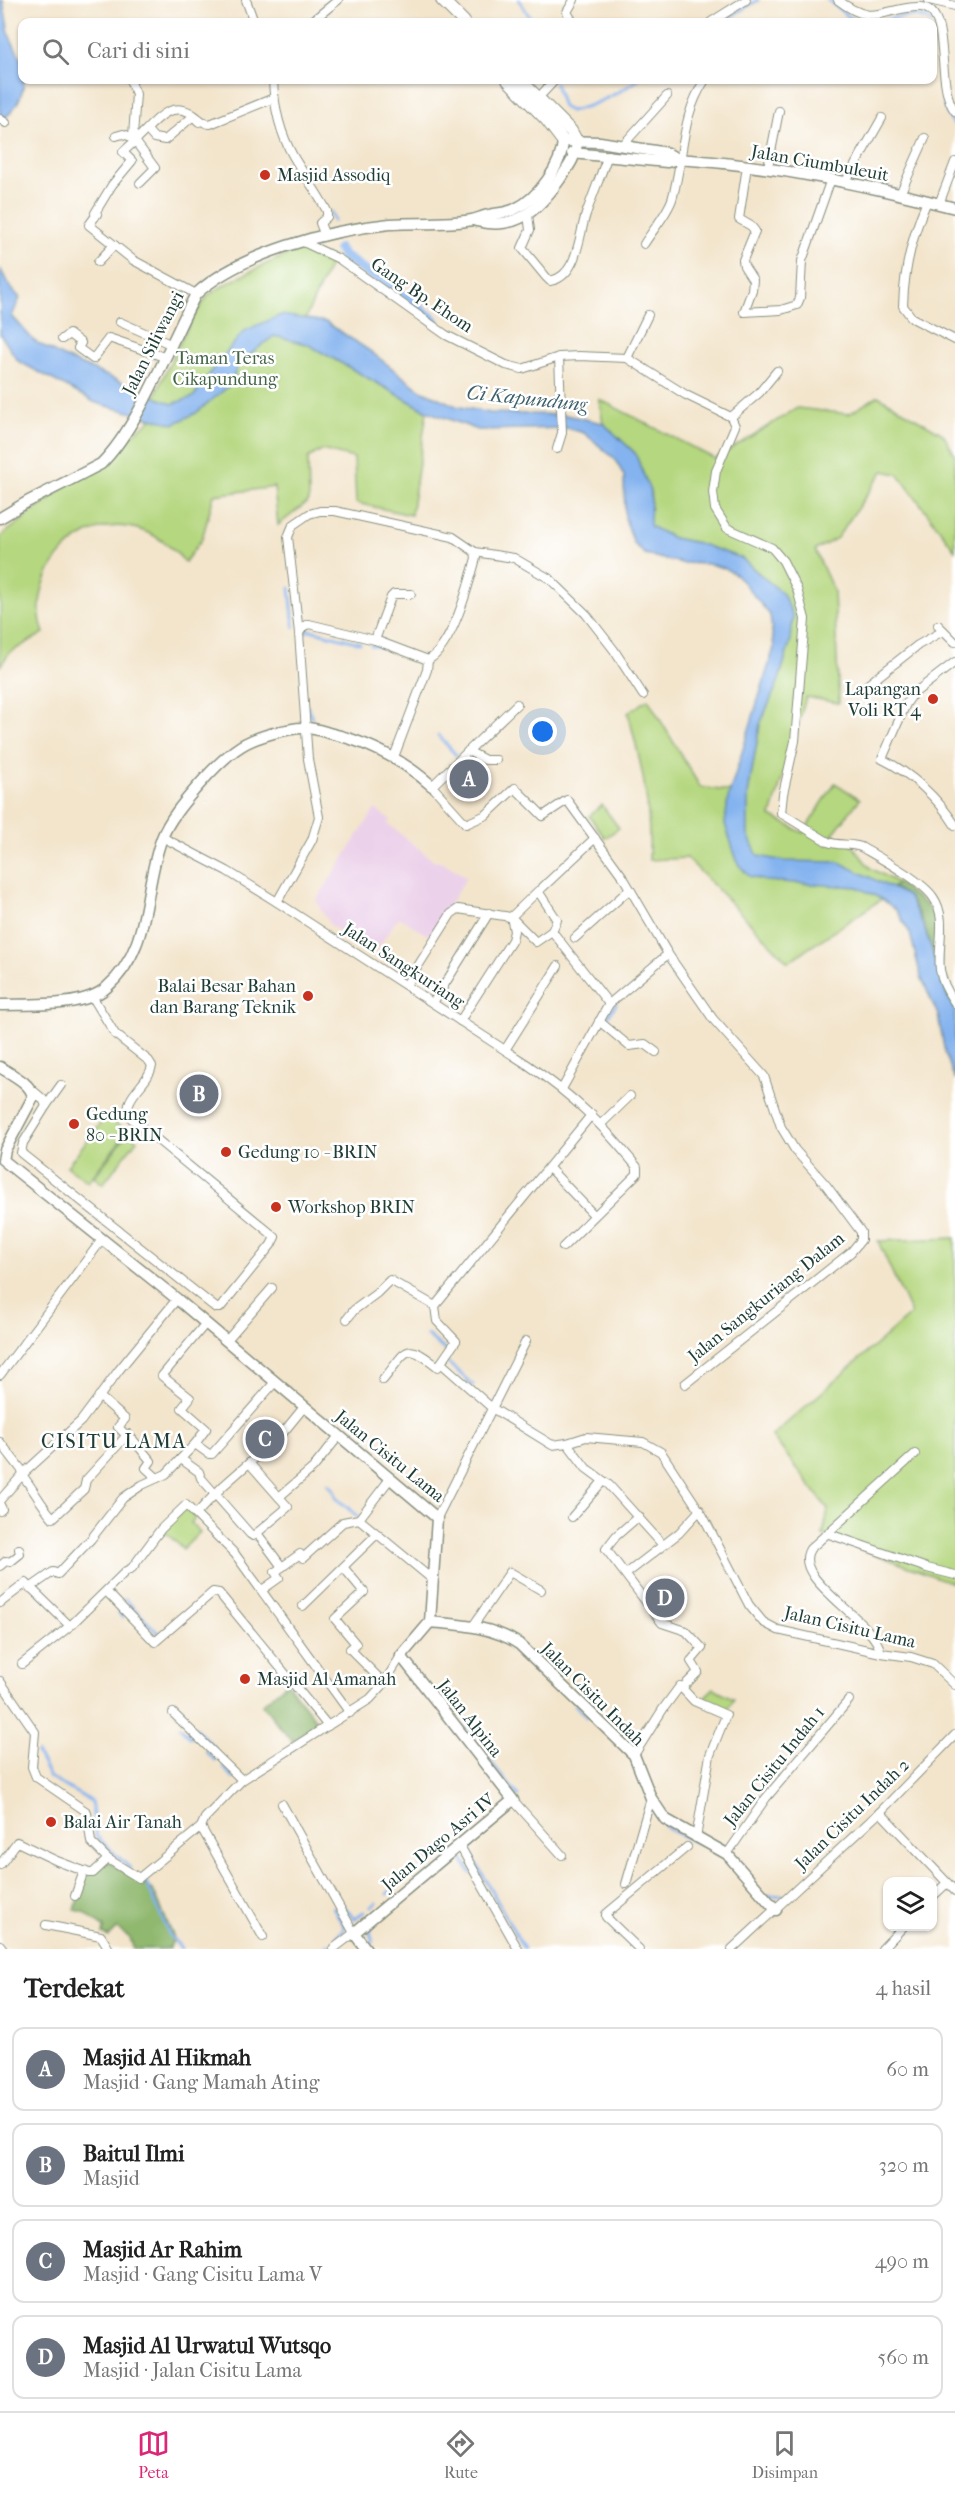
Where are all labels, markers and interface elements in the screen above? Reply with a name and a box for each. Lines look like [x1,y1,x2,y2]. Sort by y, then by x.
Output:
search box [18,18,937,84]
icon: search [39,35,72,68]
text: Cari di sini [87,38,190,64]
street label: Jalan Ciumbuleuit [747,141,891,186]
place label: Masjid Assodiq [277,165,391,186]
marker: Masjid Assodiq [258,168,272,182]
street label: Gang Bp. Ehom [367,253,477,337]
street label: Jalan Siliwangi [117,287,189,401]
park label: Taman Teras Cikapundung [172,348,278,390]
water label: Ci Kapundung [466,381,590,416]
place label: Lapangan Voli RT 4 [845,679,922,721]
marker: Lapangan Voli RT 4 [926,692,940,706]
your location [528,717,557,746]
pin: A [450,756,488,802]
street label: Jalan Sangkuriang [337,917,469,1013]
place label: Balai Besar Bahan dan Barang Teknik [150,976,297,1018]
marker: Balai Besar Bahan dan Barang Teknik [301,989,315,1003]
pin: B [180,1072,218,1116]
place label: Gedung 80 - BRIN [86,1104,163,1146]
marker: Gedung 80 - BRIN [67,1117,81,1131]
place label: Gedung 10 - BRIN [238,1142,378,1163]
marker: Gedung 10 - BRIN [219,1145,233,1159]
place label: Workshop BRIN [287,1197,415,1218]
marker: Workshop BRIN [269,1200,283,1214]
street label: Jalan Sangkuriang Dalam [682,1228,849,1368]
street label: Jalan Cisitu Lama [329,1405,449,1507]
pin: C [246,1416,284,1462]
district label: CISITU LAMA [41,1430,187,1453]
pin: D [646,1576,684,1620]
street label: Jalan Cisitu Lama [780,1602,918,1653]
street label: Jalan Cisitu Indah [535,1637,649,1750]
place label: Masjid Al Amanah [257,1669,396,1690]
marker: Masjid Al Amanah [238,1672,252,1686]
street label: Jalan Alpina [432,1674,507,1762]
street label: Jalan Cisitu Indah 1 [718,1702,829,1832]
street label: Jalan Cisitu Indah 2 [789,1754,914,1876]
street label: Jalan Dago Asri IV [376,1788,500,1897]
place label: Balai Air Tanah [63,1812,182,1833]
marker: Balai Air Tanah [44,1815,58,1829]
map controls [883,1877,937,1931]
button: layers [883,1877,937,1931]
text: Terdekat [24,1973,125,2004]
text: 4 hasil [876,1977,931,2000]
text: Masjid Al Hikmah [83,2045,251,2071]
text: A [39,2058,52,2081]
text: 60 m [886,2058,929,2081]
text: Masjid · Gang Mamah Ating [83,2071,319,2094]
text: Baitul Ilmi [83,2141,184,2167]
text: B [39,2154,52,2177]
text: 320 m [879,2154,929,2177]
text: Masjid [83,2167,140,2190]
text: Masjid Ar Rahim [83,2237,242,2263]
text: C [39,2250,52,2273]
text: 490 m [875,2250,929,2273]
text: Masjid · Gang Cisitu Lama V [83,2263,322,2286]
text: Masjid Al Urwatul Wutsqo [83,2333,331,2359]
text: D [38,2346,53,2369]
text: 560 m [878,2346,929,2369]
text: Masjid · Jalan Cisitu Lama [83,2359,302,2382]
tab: Peta [137,2427,170,2482]
tab: Rute [444,2427,478,2482]
tab: Disimpan [752,2427,818,2482]

